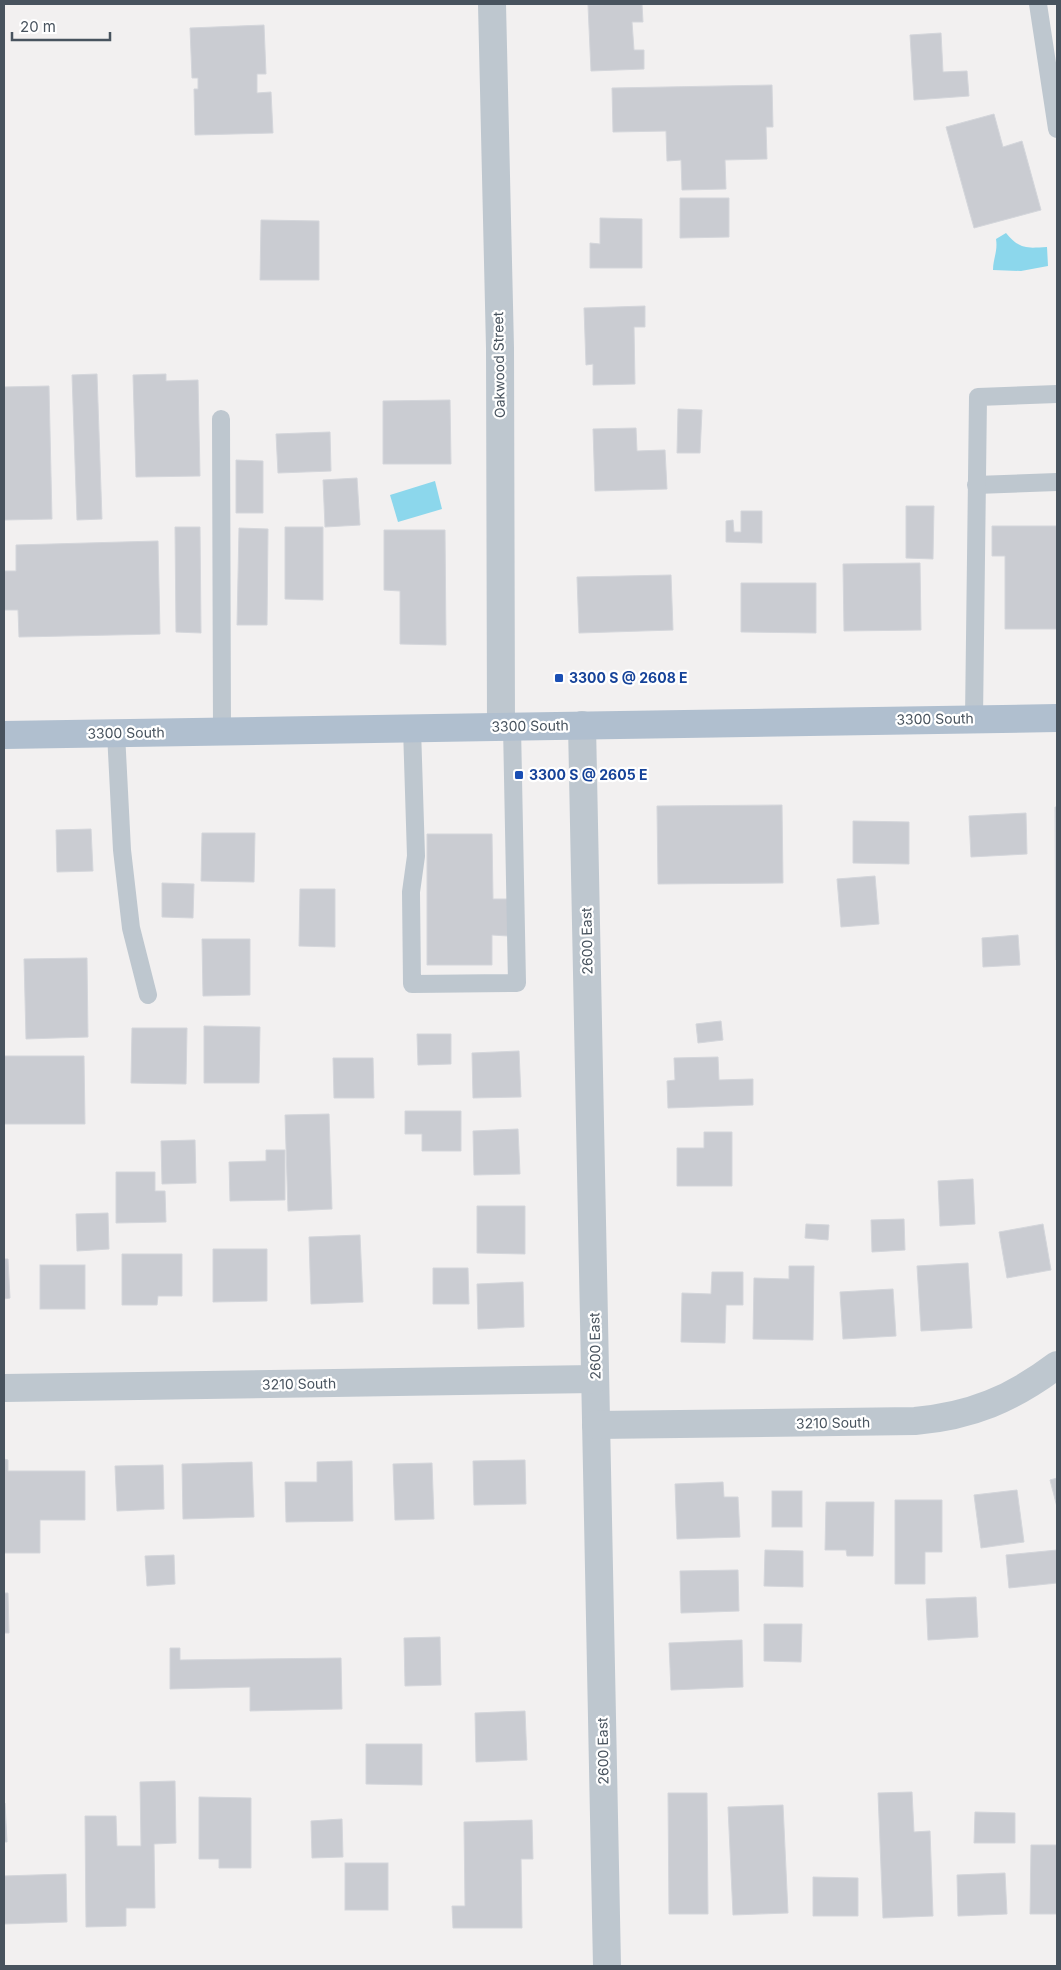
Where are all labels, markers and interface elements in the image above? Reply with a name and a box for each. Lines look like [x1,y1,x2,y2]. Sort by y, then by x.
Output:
scale bar [12,10,110,42]
text: 20 m [20,17,56,36]
street label: Oakwood Street [489,311,508,418]
place label: 3300 S @ 2608 E [569,669,688,686]
marker: 3300 S @ 2608 E [553,672,565,684]
street label: 3300 South [896,709,974,728]
street label: 3300 South [491,716,569,735]
street label: 3300 South [87,723,165,742]
place label: 3300 S @ 2605 E [529,766,647,783]
marker: 3300 S @ 2605 E [513,769,525,781]
street label: 2600 East [577,907,596,975]
street label: 2600 East [585,1312,604,1380]
street label: 3210 South [262,1374,336,1393]
street label: 3210 South [796,1413,870,1432]
street label: 2600 East [593,1717,612,1785]

